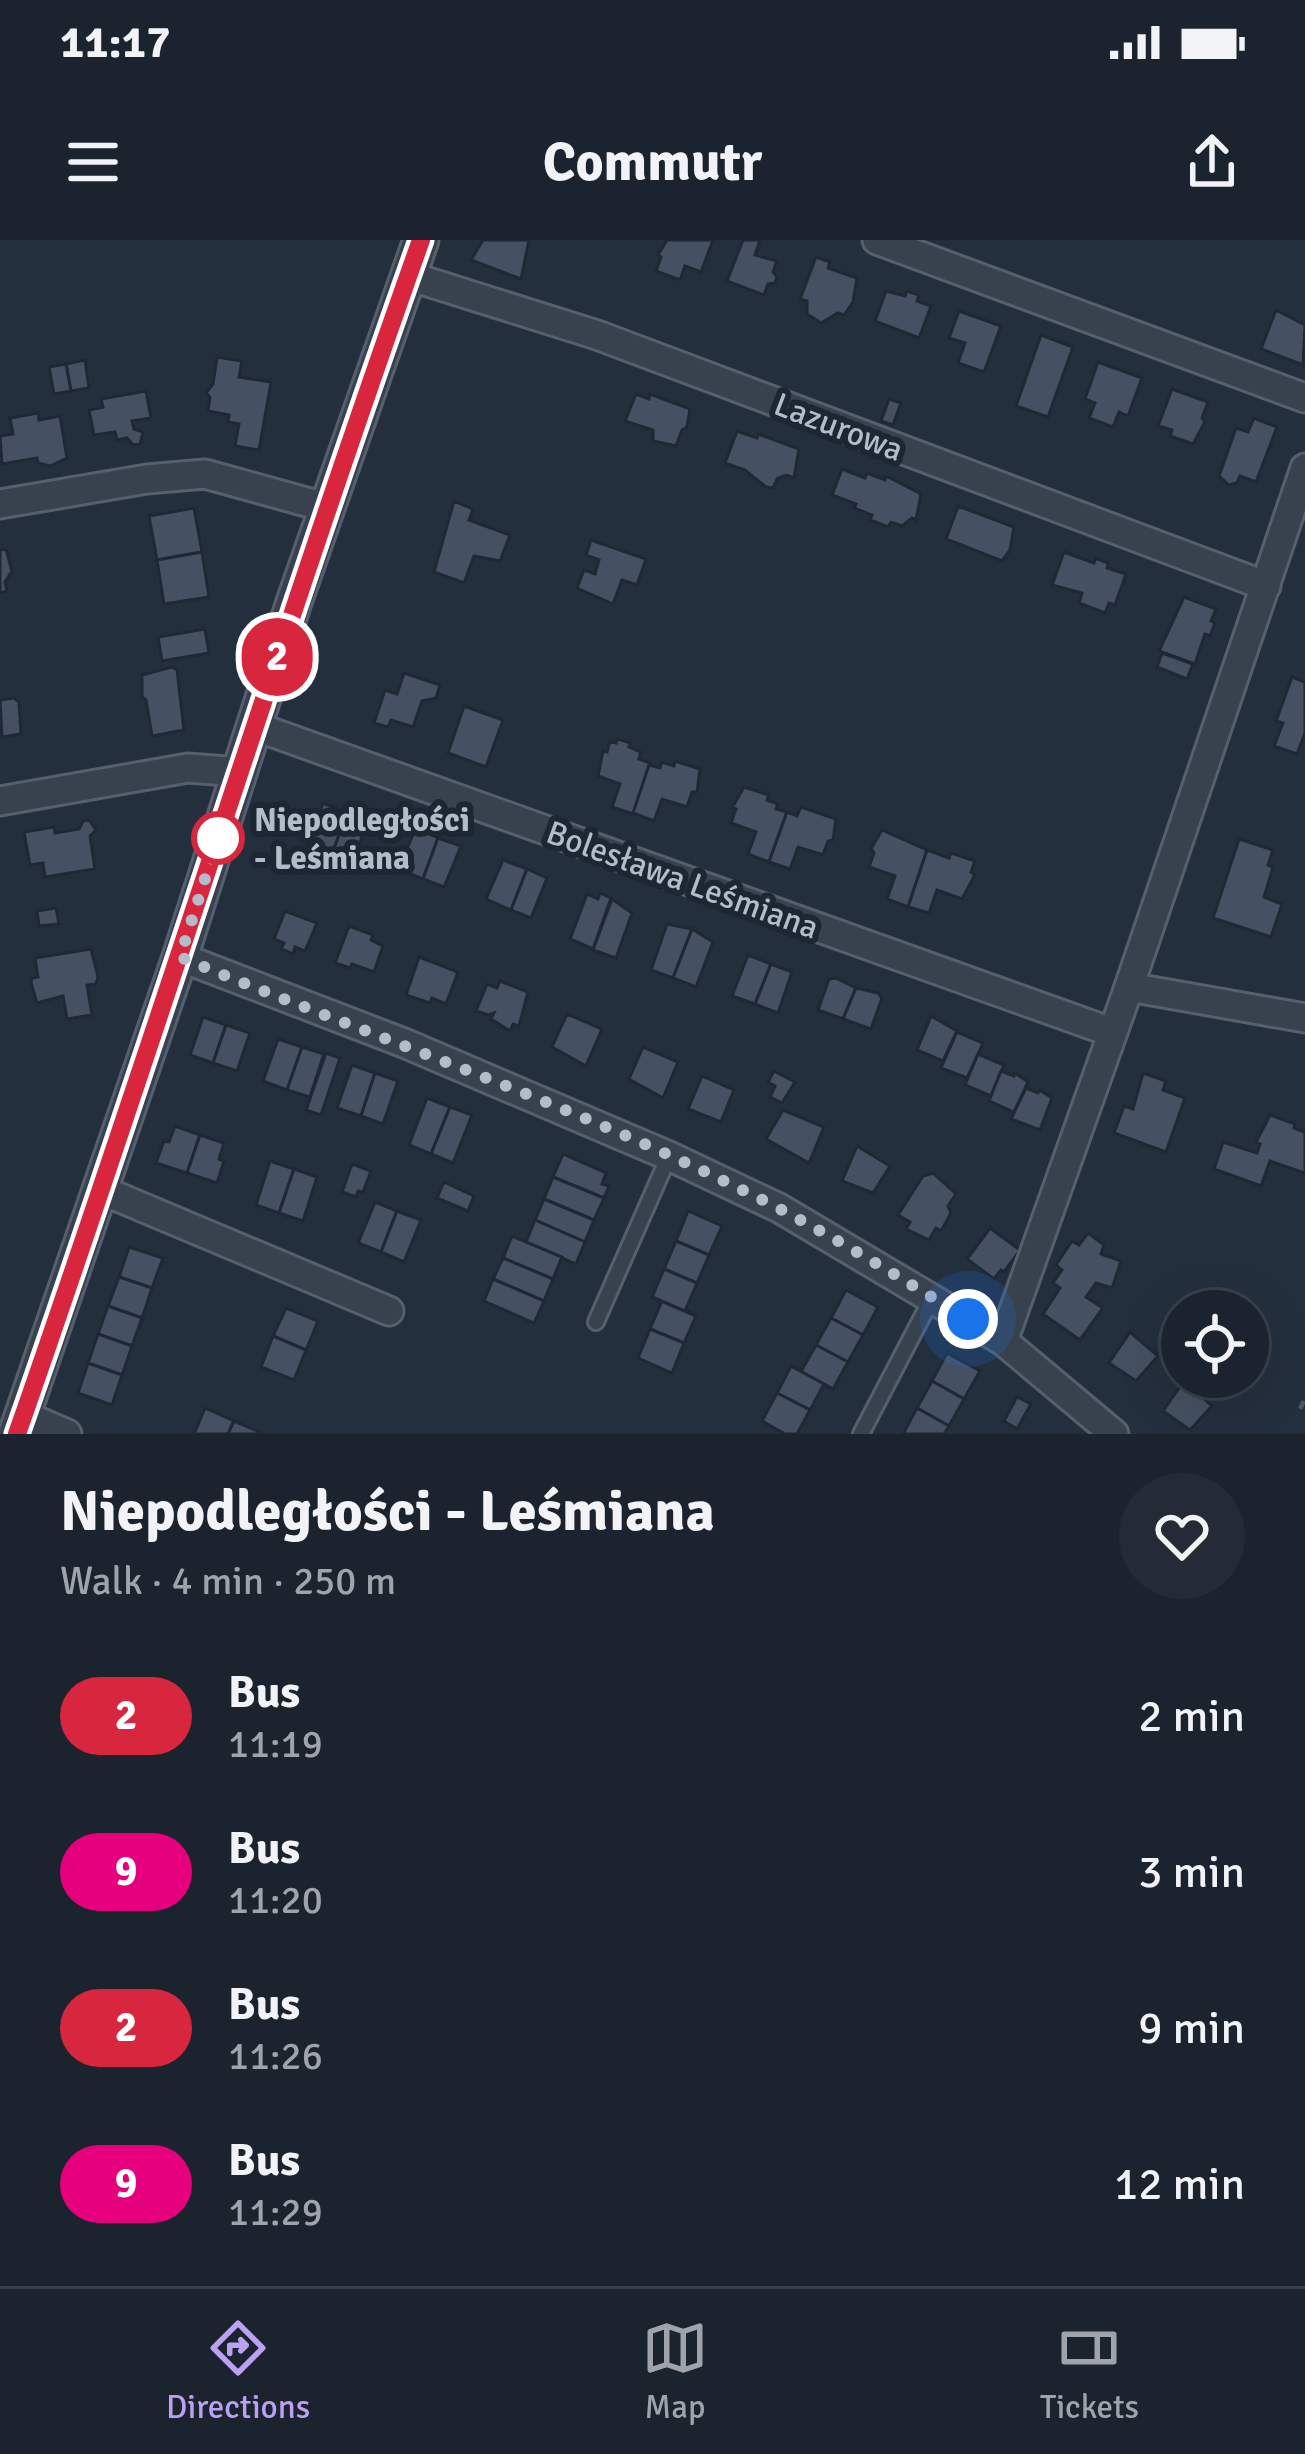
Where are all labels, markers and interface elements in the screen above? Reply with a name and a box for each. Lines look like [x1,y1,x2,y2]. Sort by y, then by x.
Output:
text: 11:17 [60,15,170,70]
icon: menu [60,129,126,195]
text: Commutr [543,129,762,196]
icon: share [1179,129,1245,195]
street label: Lazurowa [768,384,909,471]
line badge: 2 [238,618,316,696]
text: 2 [266,631,288,682]
place label: Niepodległości - Leśmiana [254,800,470,879]
street label: Bolesława Leśmiana [541,812,824,949]
marker: Niepodległości - Leśmiana [193,813,243,863]
your location [938,1289,998,1349]
map controls [1161,1290,1269,1398]
button: locate [1161,1290,1269,1398]
button: heart [1119,1473,1245,1599]
text: Niepodległości - Leśmiana [60,1476,715,1547]
text: Walk · 4 min · 250 m [60,1557,396,1605]
text: Bus [228,1665,300,1720]
text: 2 min [1138,1689,1245,1744]
text: 2 [115,1690,137,1741]
text: 11:19 [228,1720,323,1768]
text: Bus [228,1821,300,1876]
text: 3 min [1138,1845,1245,1900]
text: 9 [115,1846,137,1897]
text: 11:20 [228,1876,323,1924]
text: Bus [228,1977,300,2032]
text: 9 min [1138,2001,1245,2056]
text: 2 [115,2002,137,2053]
text: 11:26 [228,2032,323,2080]
text: Bus [228,2133,300,2188]
text: 12 min [1114,2157,1245,2212]
text: 9 [115,2158,137,2209]
text: 11:29 [228,2188,323,2236]
tab: Directions [166,2315,310,2428]
tab: Map [642,2315,708,2428]
tab: Tickets [1040,2315,1139,2428]

